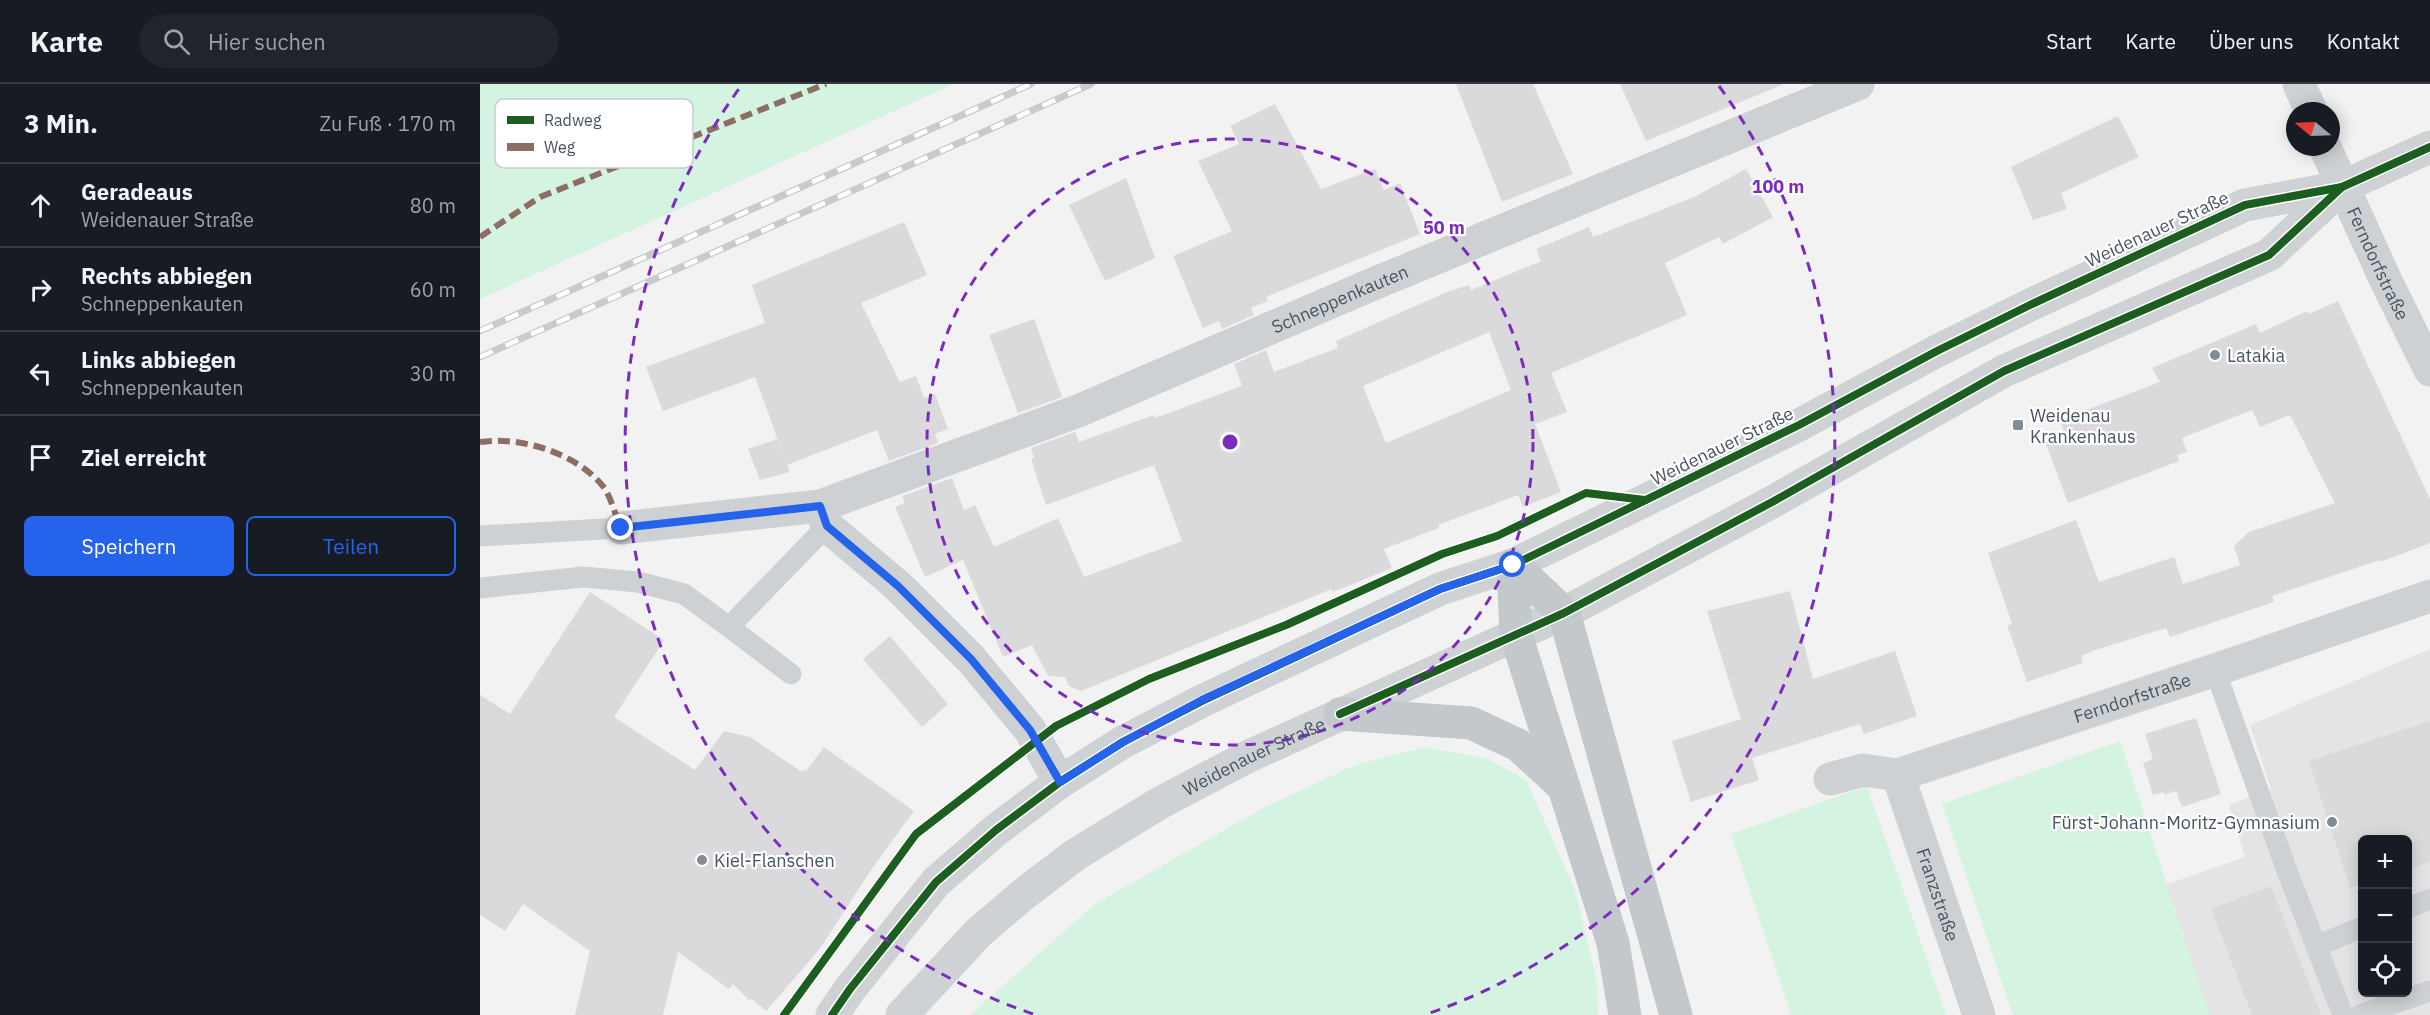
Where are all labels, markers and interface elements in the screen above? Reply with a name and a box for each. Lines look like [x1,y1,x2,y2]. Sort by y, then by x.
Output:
search box [139,14,559,68]
text: Karte [30,23,103,60]
icon: search [160,25,193,58]
text: Hier suchen [208,27,326,56]
text: Start [2046,27,2092,55]
text: Karte [2125,27,2176,55]
text: Über uns [2209,27,2294,55]
text: Kontakt [2327,27,2400,55]
legend [495,99,693,168]
north arrow [2286,102,2340,156]
text: 3 Min. [24,106,98,140]
text: Zu Fuß · 170 m [319,110,456,137]
text: Radweg [544,110,602,130]
text: Weg [544,137,576,157]
text: 100 m [1752,175,1804,198]
text: Geradeaus [81,177,193,206]
street label: Weidenauer Straße [2082,186,2232,272]
icon: ahead [24,189,57,222]
text: 80 m [410,192,456,219]
street label: Ferndorfstraße [2342,203,2415,324]
text: Weidenauer Straße [81,206,254,233]
text: 50 m [1423,216,1465,239]
street label: Schneppenkauten [1268,259,1412,338]
text: Rechts abbiegen [81,261,252,290]
icon: right [24,273,57,306]
text: 60 m [410,276,456,303]
text: Schneppenkauten [81,290,244,317]
place label: Latakia [2227,344,2286,367]
text: Links abbiegen [81,345,236,374]
marker: Latakia [2208,348,2222,362]
icon: left [24,357,57,390]
text: 30 m [410,360,456,387]
text: Schneppenkauten [81,374,244,401]
street label: Weidenauer Straße [1647,402,1797,490]
place label: Weidenau Krankenhaus [2030,404,2136,448]
marker: Weidenau Krankenhaus [2011,418,2025,432]
centre of rings [1220,432,1240,452]
icon: arrive [24,441,57,474]
text: Ziel erreicht [81,443,206,472]
route end [607,514,633,540]
button: Speichern [24,516,234,576]
button: Teilen [246,516,456,576]
route start [1499,551,1525,577]
street label: Ferndorfstraße [2070,667,2194,728]
street label: Weidenauer Straße [1179,712,1329,800]
place label: Fürst-Johann-Moritz-Gymnasium [2052,811,2320,834]
marker: Fürst-Johann-Moritz-Gymnasium [2325,815,2339,829]
map controls [2358,835,2412,997]
button: + [2358,835,2412,889]
street label: Franzstraße [1912,845,1965,944]
place label: Kiel-Flanschen [714,849,835,872]
marker: Kiel-Flanschen [695,853,709,867]
button: − [2358,889,2412,943]
button: locate [2358,943,2412,997]

